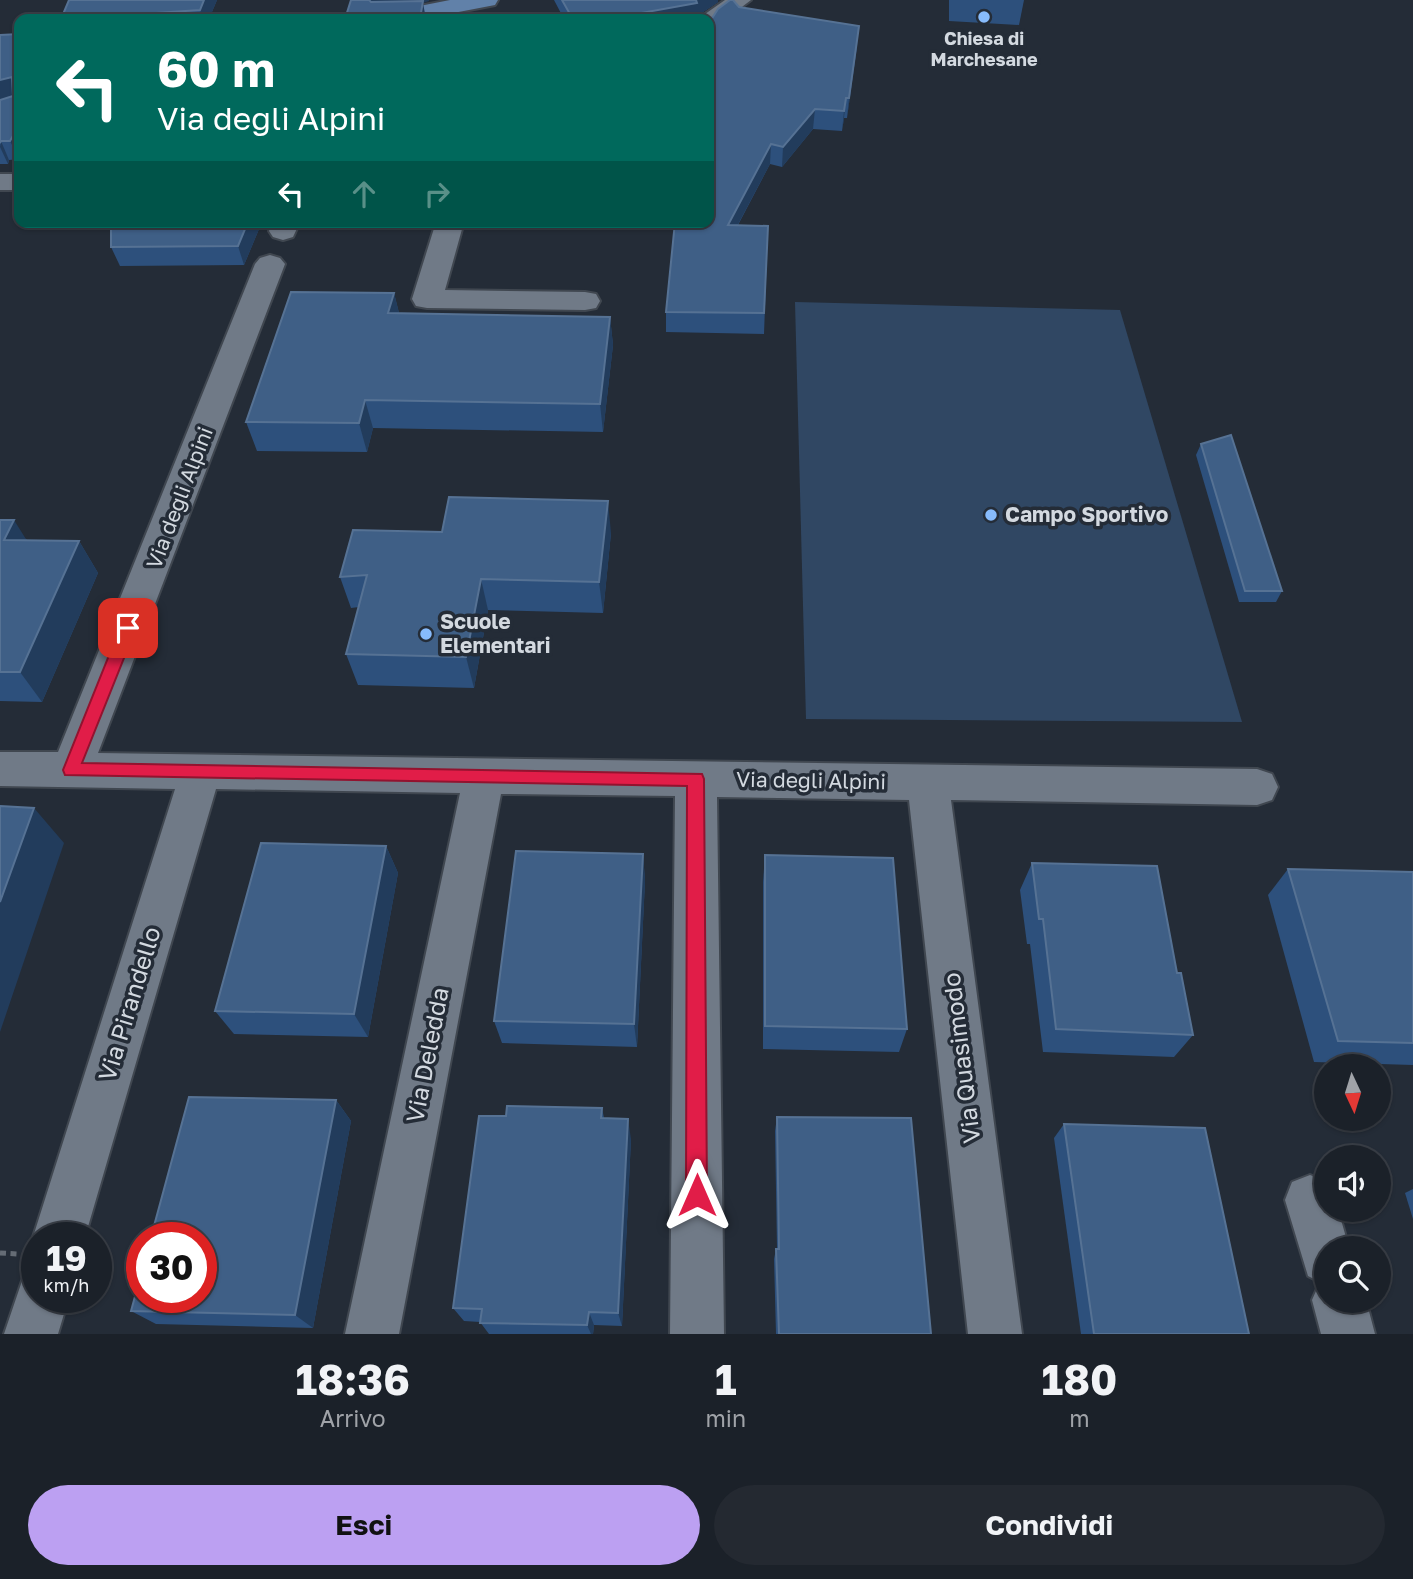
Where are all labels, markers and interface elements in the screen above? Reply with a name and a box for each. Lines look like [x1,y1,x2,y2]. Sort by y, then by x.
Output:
marker: Chiesa di Marchesane [976,9,992,25]
place label: Chiesa di Marchesane [930,27,1038,70]
text: 60 m [157,39,275,98]
icon: left [42,42,133,133]
text: Via degli Alpini [157,99,385,137]
icon: left [272,175,310,213]
icon: ahead [345,175,383,213]
icon: right [418,175,456,213]
street label: Via degli Alpini [140,423,218,572]
place label: Campo Sportivo [1005,501,1168,527]
marker: Campo Sportivo [983,507,999,523]
pin [98,598,158,658]
place label: Scuole Elementari [440,608,550,658]
icon: arrive [109,609,147,647]
marker: Scuole Elementari [418,626,434,642]
street label: Via degli Alpini [736,766,886,794]
street label: Via Pirandello [91,923,166,1084]
street label: Via Quasimodo [936,971,985,1145]
street label: Via Deledda [399,985,454,1125]
north arrow [1314,1054,1391,1130]
map controls [1314,1054,1391,1313]
button: sound [1314,1145,1391,1222]
position arrow [660,1158,734,1232]
speed limit sign: 30 [126,1222,217,1313]
button: search [1314,1236,1391,1313]
text: 19 [46,1237,87,1279]
text: km/h [44,1274,89,1296]
text: 18:36 [296,1354,410,1404]
text: 1 [715,1354,737,1404]
text: 180 [1042,1354,1117,1404]
text: Arrivo [320,1404,386,1432]
text: min [705,1404,746,1432]
text: m [1069,1404,1090,1432]
button: Esci [28,1485,700,1565]
button: Condividi [714,1485,1385,1565]

